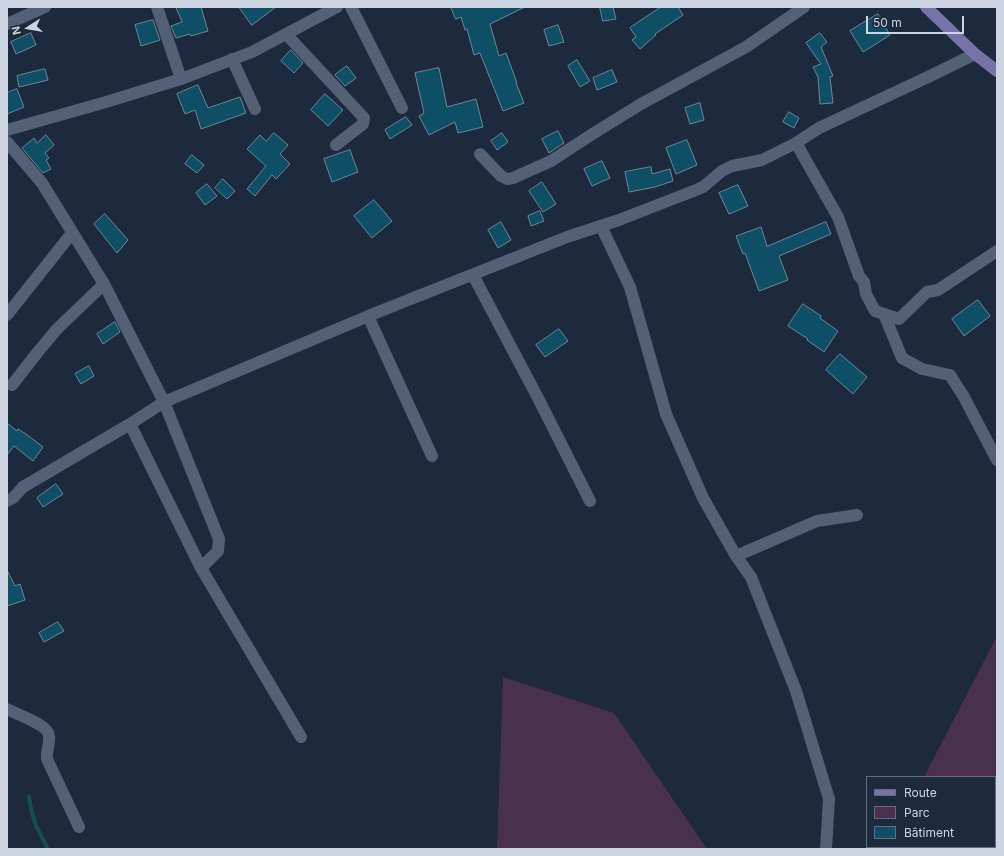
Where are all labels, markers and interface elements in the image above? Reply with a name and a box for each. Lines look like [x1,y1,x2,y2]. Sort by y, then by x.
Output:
north arrow [8,8,48,48]
scale bar [868,8,966,34]
text: 50 m [873,15,902,30]
text: N [9,25,24,36]
legend [866,776,996,848]
text: Route [904,785,937,800]
text: Parc [904,805,930,820]
text: Bâtiment [904,825,954,840]

